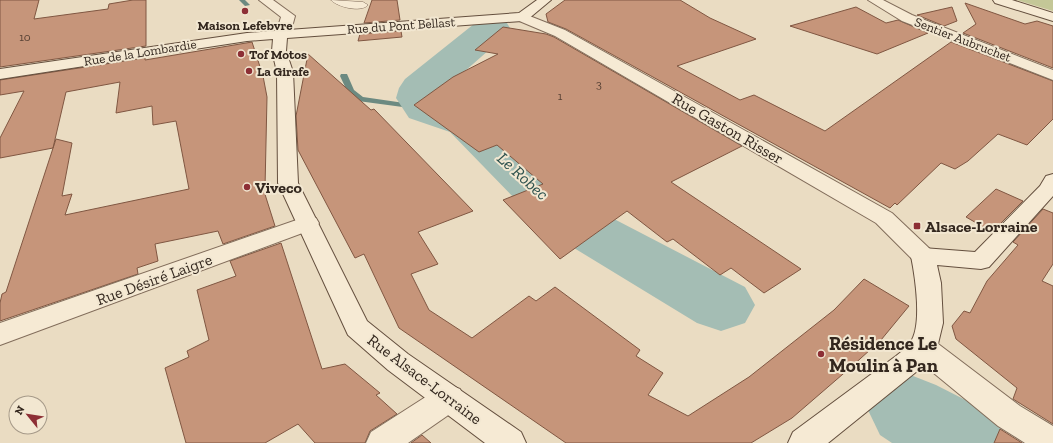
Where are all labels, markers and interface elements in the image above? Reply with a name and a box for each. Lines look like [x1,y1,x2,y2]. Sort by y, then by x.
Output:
marker: Maison Lefebvre [240,6,250,16]
street label: Rue du Pont Bellast [346,14,456,37]
street label: Sentier Aubruchet [912,14,1013,65]
place label: Maison Lefebvre [197,18,293,33]
house number: 10 [19,30,31,44]
street label: Rue de la Lombardie [83,36,197,69]
place label: Tof Motos [249,47,307,62]
marker: Tof Motos [236,49,246,59]
place label: La Girafe [257,64,310,79]
marker: La Girafe [244,66,254,76]
house number: 3 [596,77,602,91]
house number: 1 [558,89,563,103]
street label: Rue Gaston Risser [669,89,787,168]
water label: Le Robec [493,148,553,204]
place label: Viveco [255,178,303,197]
marker: Viveco [242,182,252,192]
place label: Alsace-Lorraine [925,217,1038,236]
marker: Alsace-Lorraine [912,221,922,231]
street label: Rue Désiré Laigre [94,250,215,309]
street label: Rue Alsace-Lorraine [364,330,486,429]
place label: Résidence Le Moulin à Pan [829,332,939,377]
marker: Résidence Le Moulin à Pan [816,349,826,359]
north arrow [8,395,48,435]
text: N [12,403,28,417]

